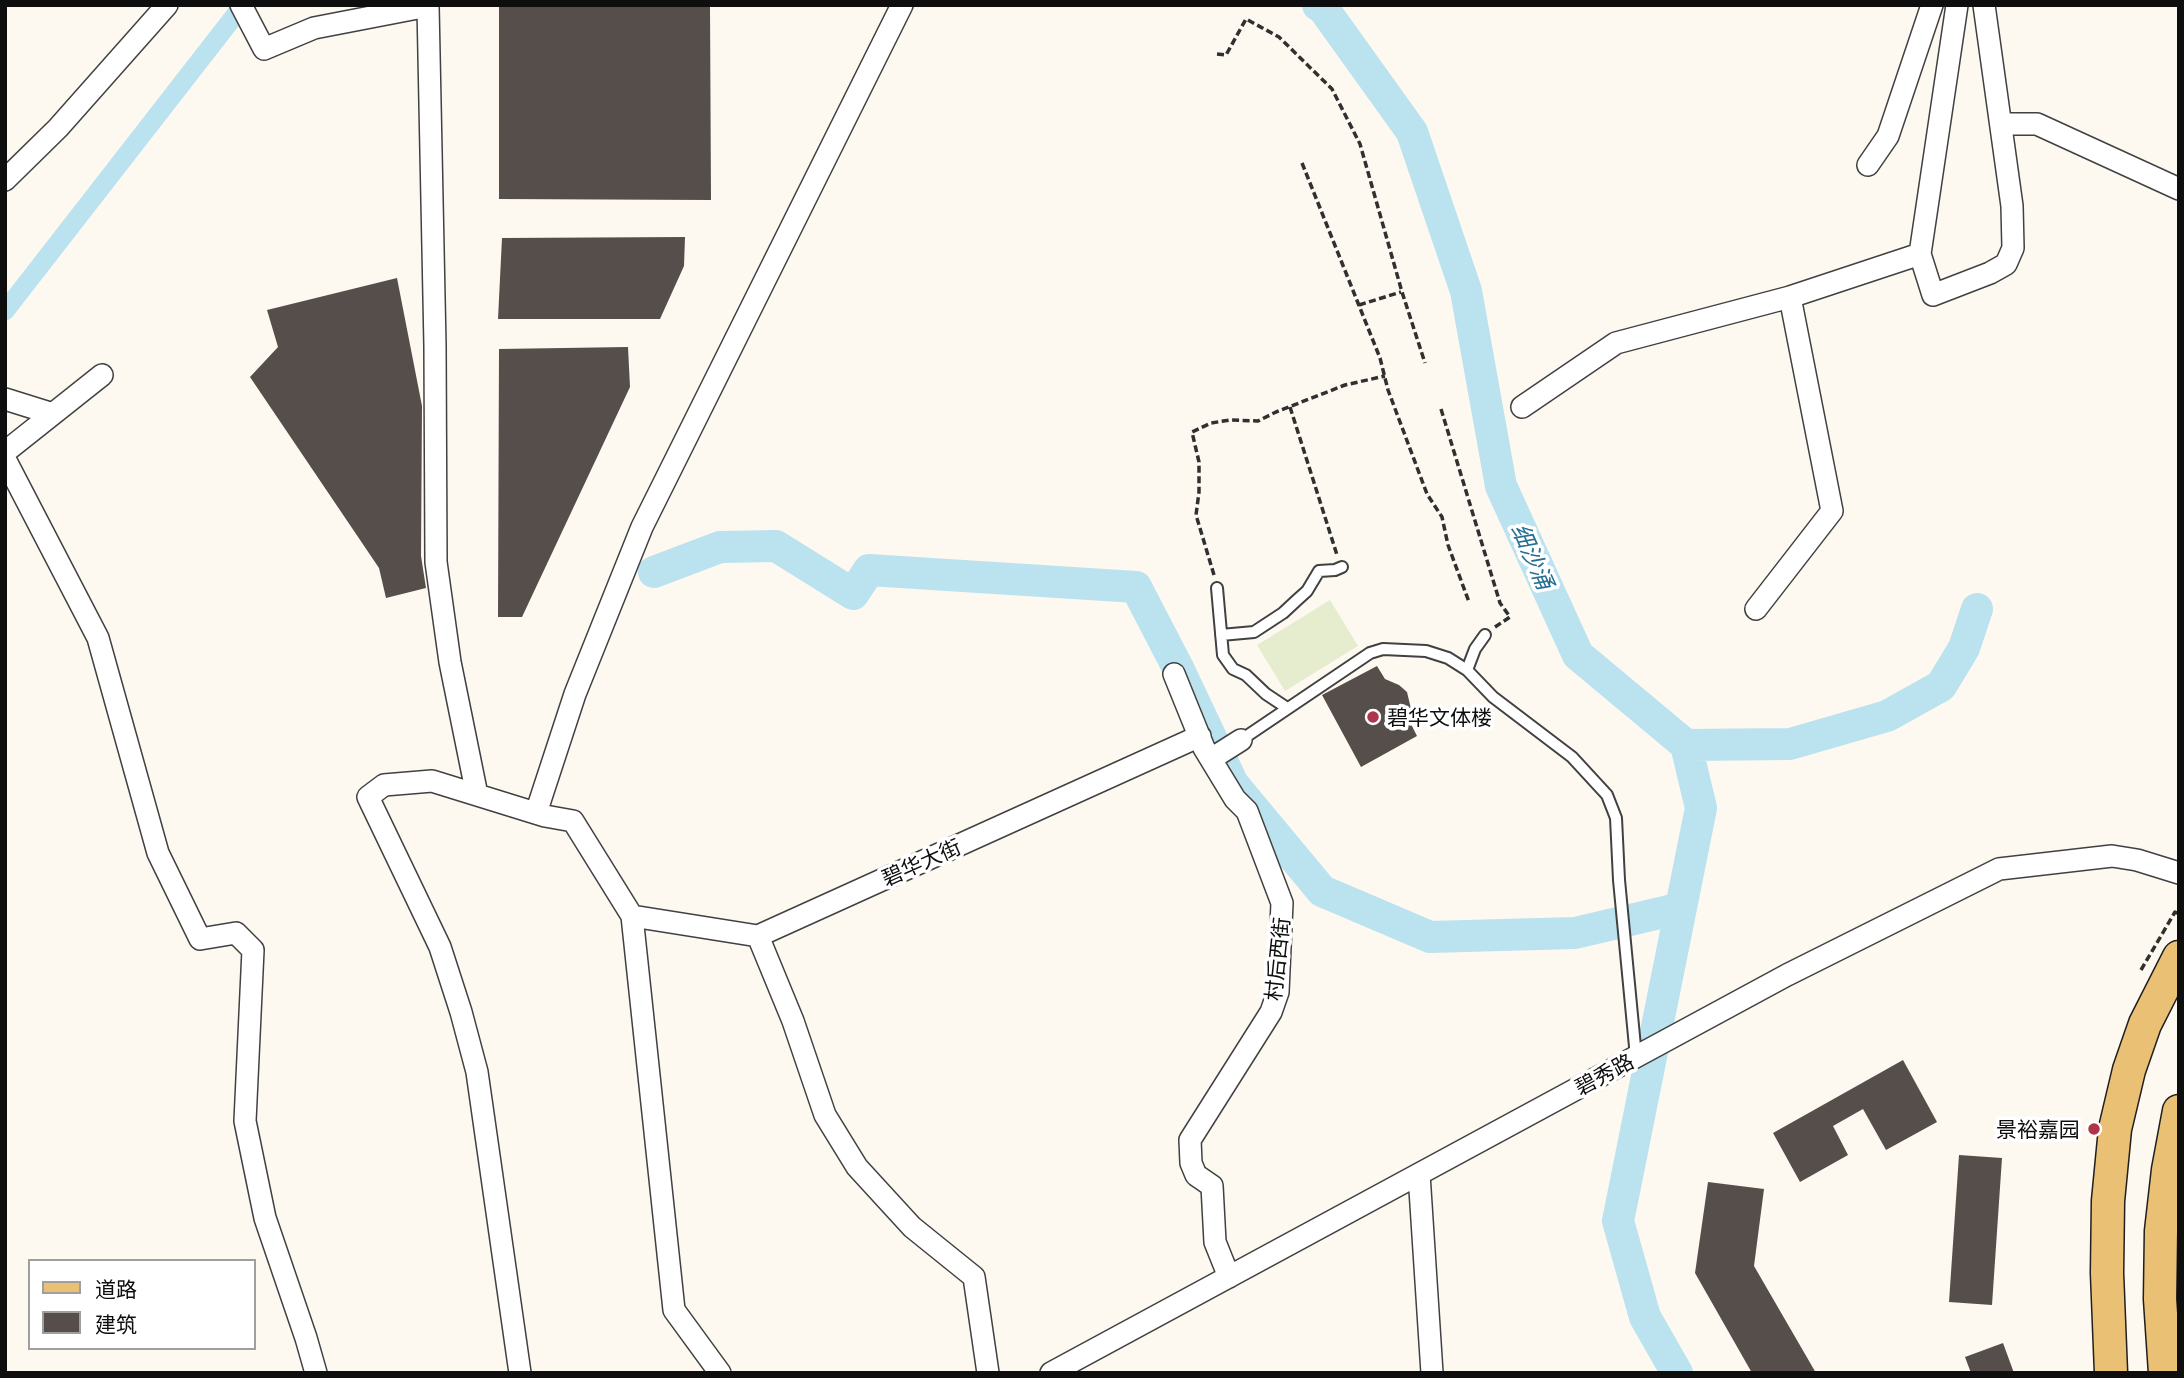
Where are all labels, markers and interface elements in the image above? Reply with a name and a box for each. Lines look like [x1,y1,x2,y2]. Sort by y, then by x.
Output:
water label: 细沙涌 [1506,519,1560,593]
place label: 碧华文体楼 [1387,704,1492,730]
marker: 碧华文体楼 [1365,709,1381,725]
street label: 碧华大街 [878,833,964,891]
street label: 村后西街 [1260,916,1294,1002]
street label: 碧秀路 [1570,1048,1638,1100]
place label: 景裕嘉园 [1996,1116,2080,1142]
marker: 景裕嘉园 [2086,1121,2102,1137]
legend [28,1259,256,1350]
text: 道路 [95,1273,137,1303]
text: 建筑 [95,1308,137,1338]

